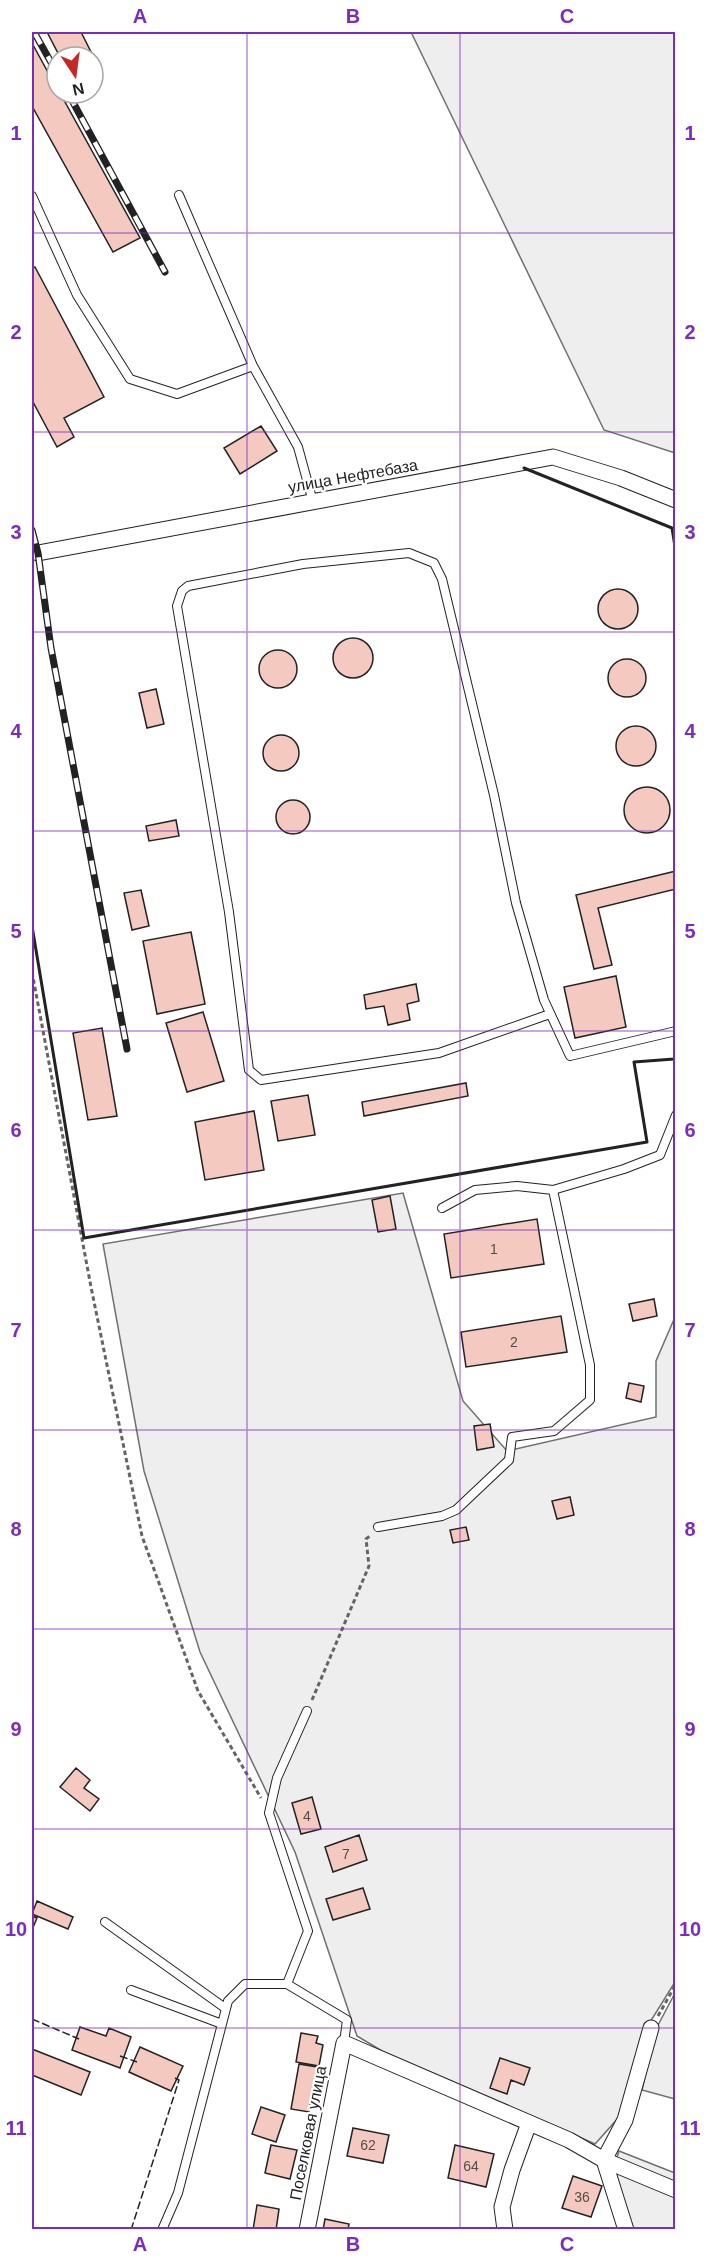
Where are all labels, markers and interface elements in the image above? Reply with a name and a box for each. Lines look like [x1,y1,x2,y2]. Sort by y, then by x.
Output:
text: A [133,5,147,27]
text: B [346,5,360,27]
text: C [560,5,574,27]
north arrow [45,45,105,105]
text: N [71,80,86,99]
text: 1 [10,122,22,144]
text: 1 [684,122,696,144]
text: 2 [10,321,22,343]
text: 2 [684,321,696,343]
street label: улица Нефтебаза [287,456,419,496]
text: 3 [10,521,22,543]
text: 3 [684,521,696,543]
text: 4 [10,720,22,742]
text: 4 [684,720,696,742]
text: 5 [10,920,22,942]
text: 5 [684,920,696,942]
text: 6 [10,1119,22,1141]
text: 6 [684,1119,696,1141]
house number: 1 [490,1241,498,1257]
text: 7 [10,1319,22,1341]
text: 7 [684,1319,696,1341]
house number: 2 [510,1334,518,1350]
text: 8 [10,1518,22,1540]
text: 8 [684,1518,696,1540]
text: 9 [10,1718,22,1740]
text: 9 [684,1718,696,1740]
house number: 4 [303,1808,311,1824]
house number: 7 [342,1846,350,1862]
text: 10 [5,1918,27,1940]
text: 10 [679,1918,701,1940]
street label: Поселковая улица [287,2064,329,2202]
text: 11 [5,2117,27,2139]
text: 11 [679,2117,701,2139]
house number: 62 [360,2137,376,2153]
house number: 64 [463,2158,479,2174]
house number: 36 [574,2189,590,2205]
text: A [133,2233,147,2255]
text: B [346,2233,360,2255]
text: C [560,2233,574,2255]

